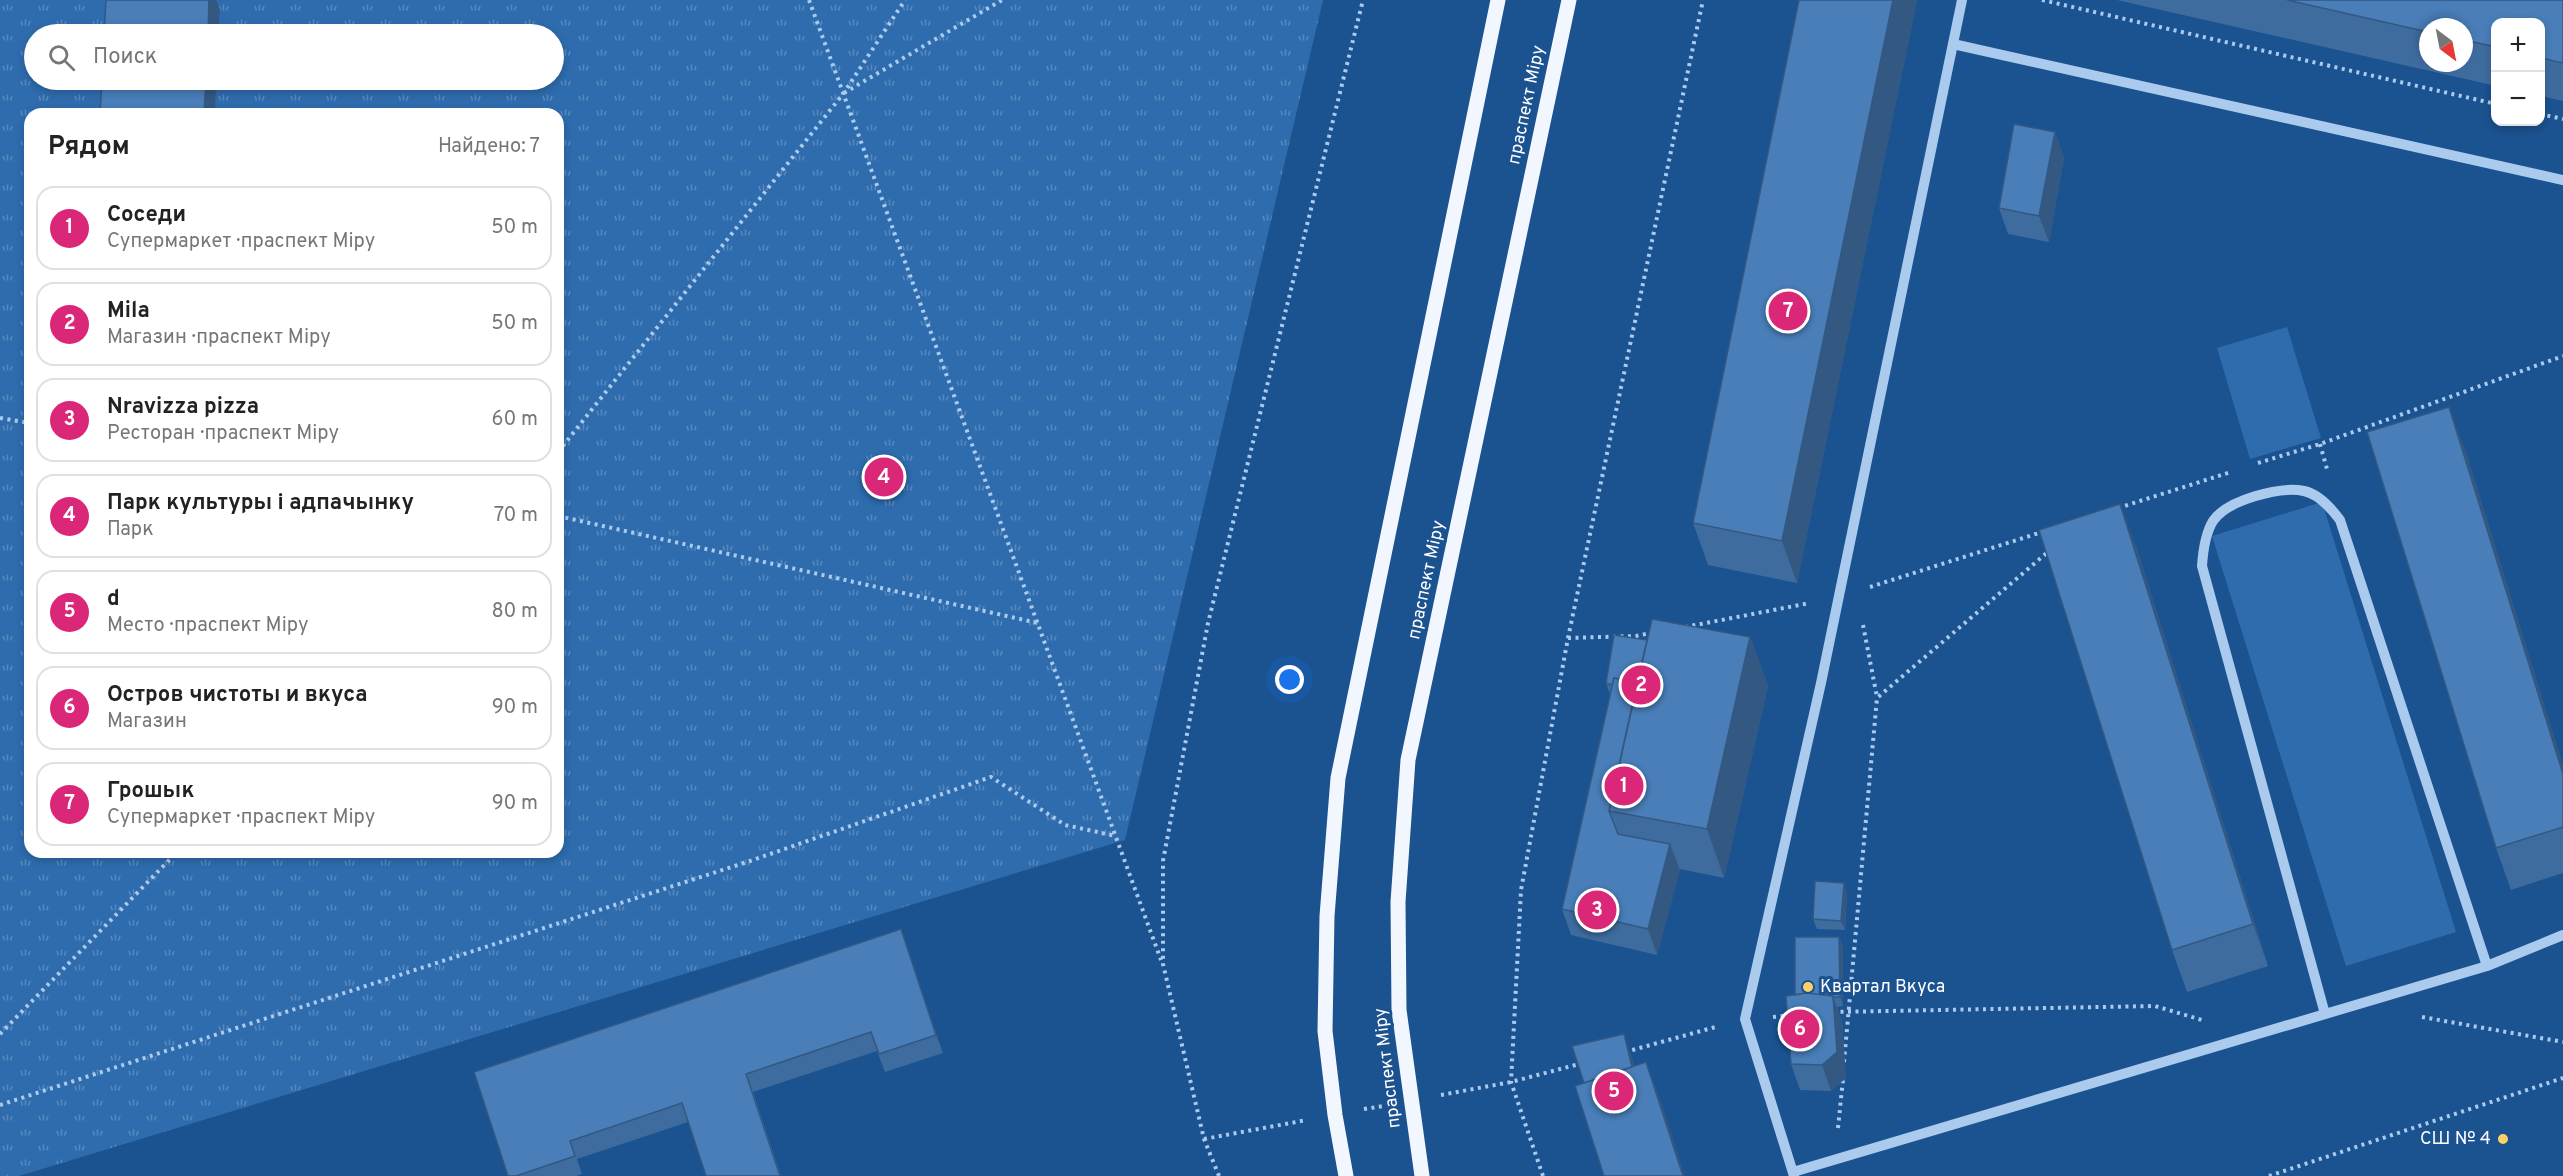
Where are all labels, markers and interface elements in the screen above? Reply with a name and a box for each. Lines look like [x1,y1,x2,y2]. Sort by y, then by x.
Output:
north arrow [2419,18,2473,72]
map controls [2491,18,2545,126]
button: + [2491,18,2545,72]
search box [24,24,564,90]
icon: search [45,41,78,74]
street label: праспект Міру [1503,43,1551,167]
text: Поиск [93,44,157,71]
button: − [2491,72,2545,126]
text: Рядом [48,131,130,164]
text: Найдено: 7 [438,134,540,160]
text: Соседи [107,202,186,229]
text: 1 [66,215,74,241]
text: 50 m [491,215,538,241]
text: Супермаркет · праспект Міру [107,229,375,255]
pin: 7 [1768,288,1808,334]
text: Mila [107,298,150,325]
text: 2 [63,311,76,337]
text: 50 m [491,311,538,337]
text: Магазин · праспект Міру [107,325,331,351]
text: Nravizza pizza [107,394,259,421]
text: 3 [64,407,76,433]
text: 60 m [492,407,538,433]
text: Ресторан · праспект Міру [107,421,339,447]
pin: 4 [864,454,904,500]
text: Парк культуры і адпачынку [107,490,414,517]
text: 4 [63,503,76,529]
text: 70 m [494,503,538,529]
text: Парк [107,517,154,543]
street label: праспект Міру [1403,518,1451,642]
text: d [107,586,120,613]
text: 5 [63,599,76,625]
text: 80 m [492,599,538,625]
text: Место · праспект Міру [107,613,309,639]
pin: 2 [1622,662,1660,708]
your location [1275,665,1304,694]
text: Остров чистоты и вкуса [107,682,368,709]
text: 6 [63,695,76,721]
text: 90 m [492,695,538,721]
text: Магазин [107,709,187,735]
pin: 1 [1604,764,1644,808]
text: Грошык [107,778,194,805]
text: 7 [64,791,75,817]
text: 90 m [492,791,538,817]
text: Супермаркет · праспект Міру [107,805,375,831]
pin: 3 [1578,888,1616,932]
place label: Квартал Вкуса [1820,976,1945,999]
marker: Квартал Вкуса [1801,980,1815,994]
street label: праспект Міру [1369,1006,1407,1130]
pin: 6 [1780,1006,1820,1052]
pin: 5 [1594,1068,1634,1114]
place label: СШ № 4 [2420,1128,2491,1151]
marker: СШ № 4 [2496,1132,2510,1146]

